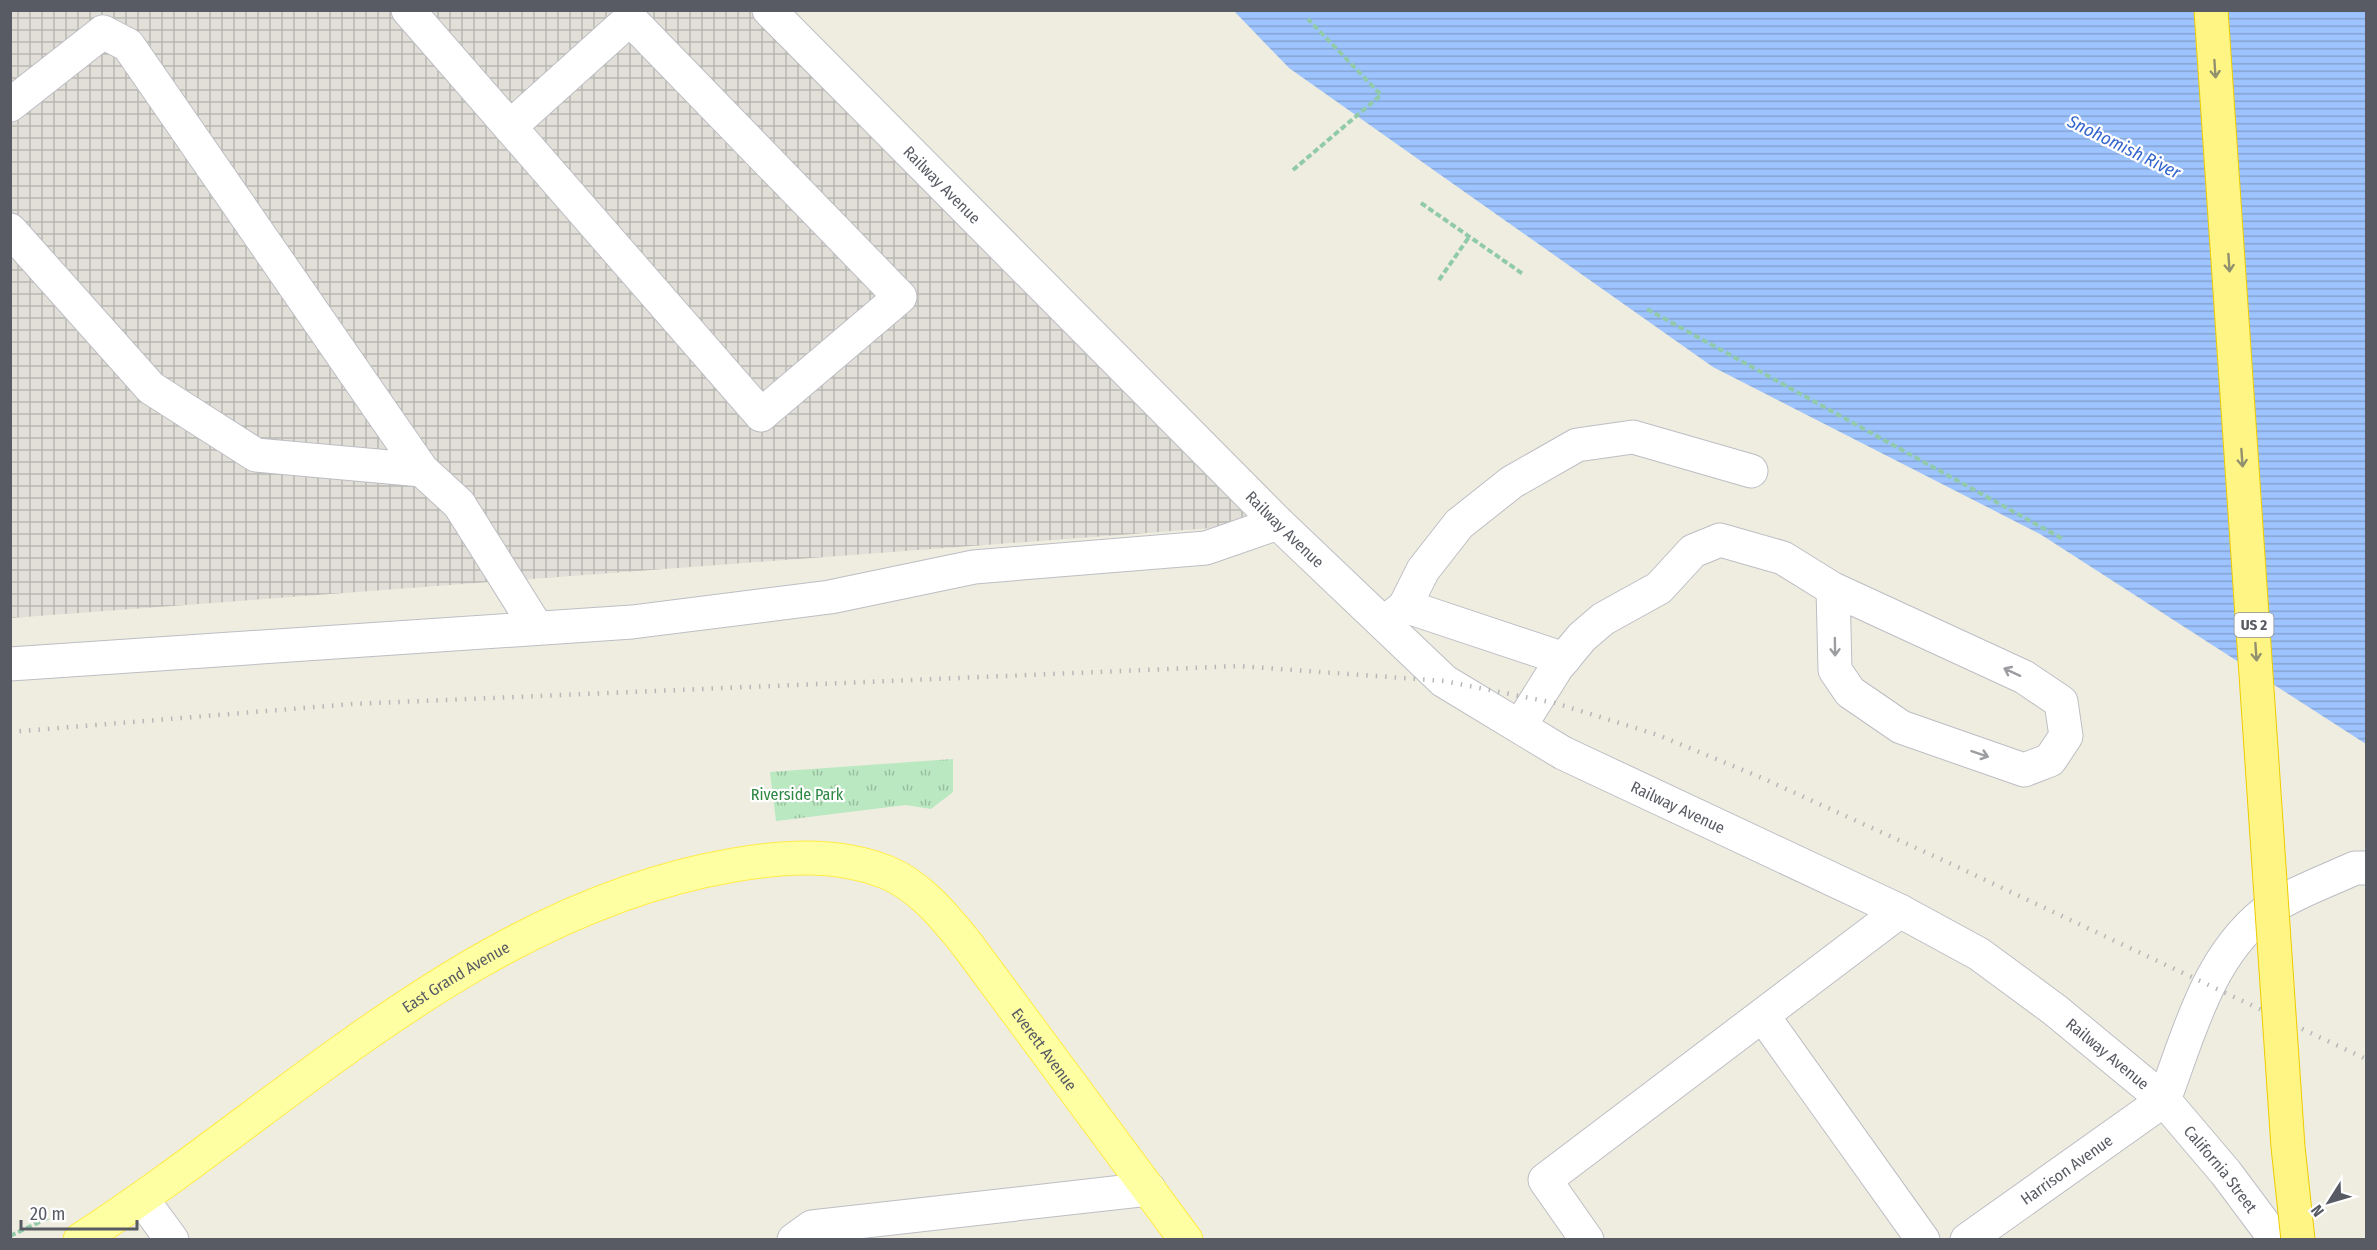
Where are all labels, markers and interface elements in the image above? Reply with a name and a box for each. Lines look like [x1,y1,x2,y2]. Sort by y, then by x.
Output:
one-way arrow [2210,58,2221,78]
water label: Snohomish River [2063,110,2185,184]
street label: Railway Avenue [900,142,985,227]
one-way arrow [2223,253,2234,273]
one-way arrow [2237,447,2248,467]
street label: Railway Avenue [1242,487,1328,571]
road number: US 2 [2234,613,2274,637]
one-way arrow [1829,637,1840,657]
one-way arrow [2250,642,2261,662]
one-way arrow [2004,666,2022,677]
one-way arrow [1970,750,1989,761]
street label: Railway Avenue [1628,777,1728,837]
park label: Riverside Park [751,785,844,804]
street label: East Grand Avenue [399,937,513,1016]
street label: Everett Avenue [1008,1004,1081,1094]
street label: Railway Avenue [2063,1014,2153,1093]
street label: California Street [2180,1121,2262,1217]
street label: Harrison Avenue [2017,1130,2116,1208]
north arrow [2299,1172,2359,1232]
scale bar [21,1193,136,1231]
text: N [2307,1201,2328,1220]
text: 20 m [30,1203,65,1225]

